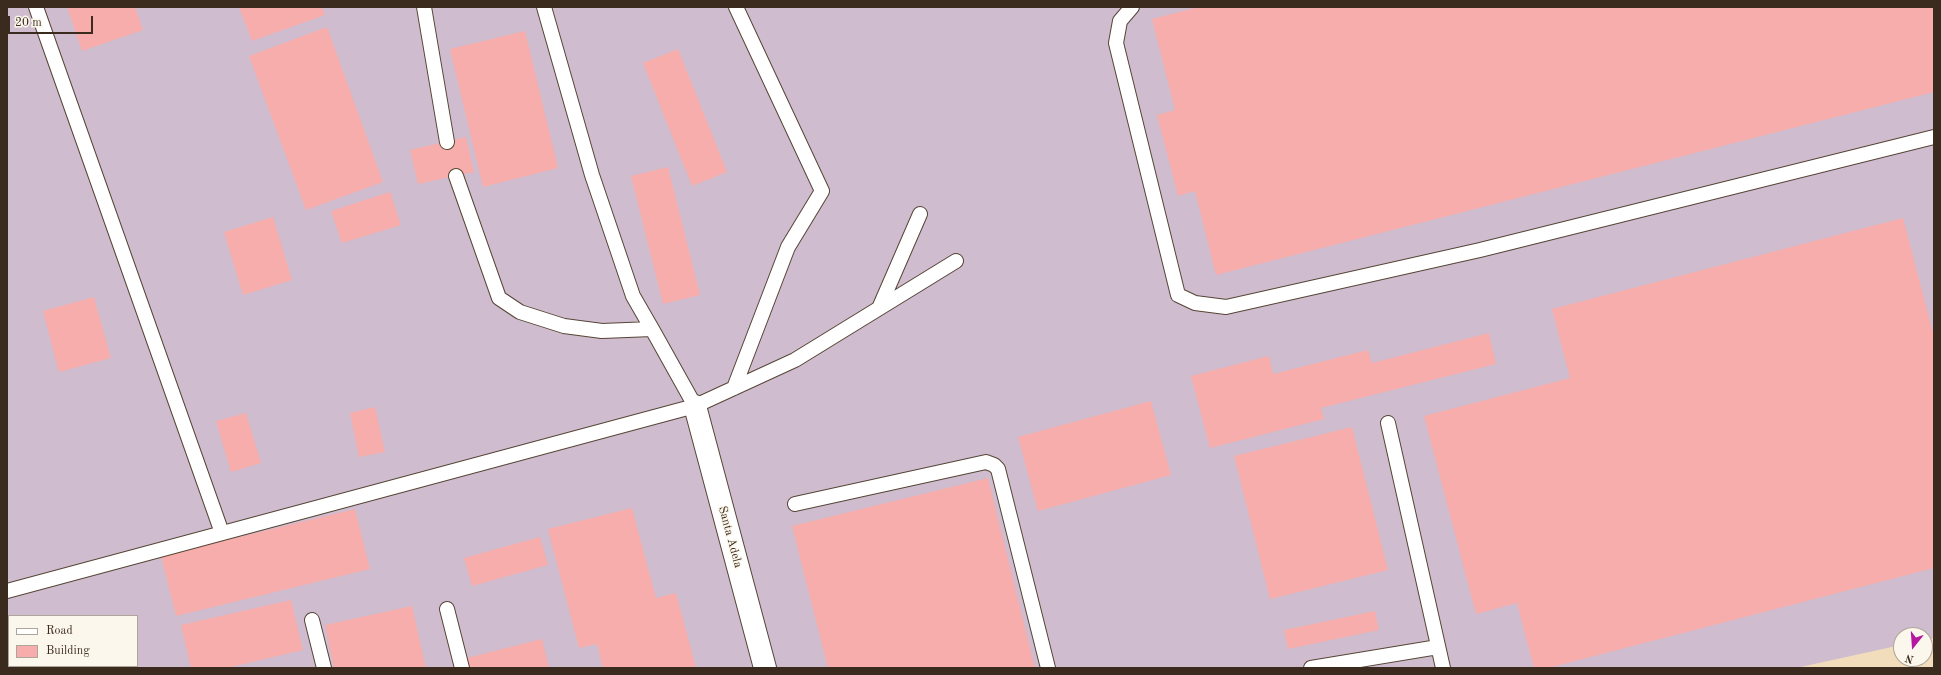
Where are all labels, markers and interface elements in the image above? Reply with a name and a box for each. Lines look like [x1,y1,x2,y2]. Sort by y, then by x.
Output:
scale bar [10,8,95,34]
text: 20 m [15,17,42,29]
street label: Santa Adela [715,504,745,570]
legend [8,615,138,667]
text: Road [46,625,73,637]
north arrow [1893,627,1933,667]
text: Building [46,645,90,657]
text: N [1904,652,1915,664]

